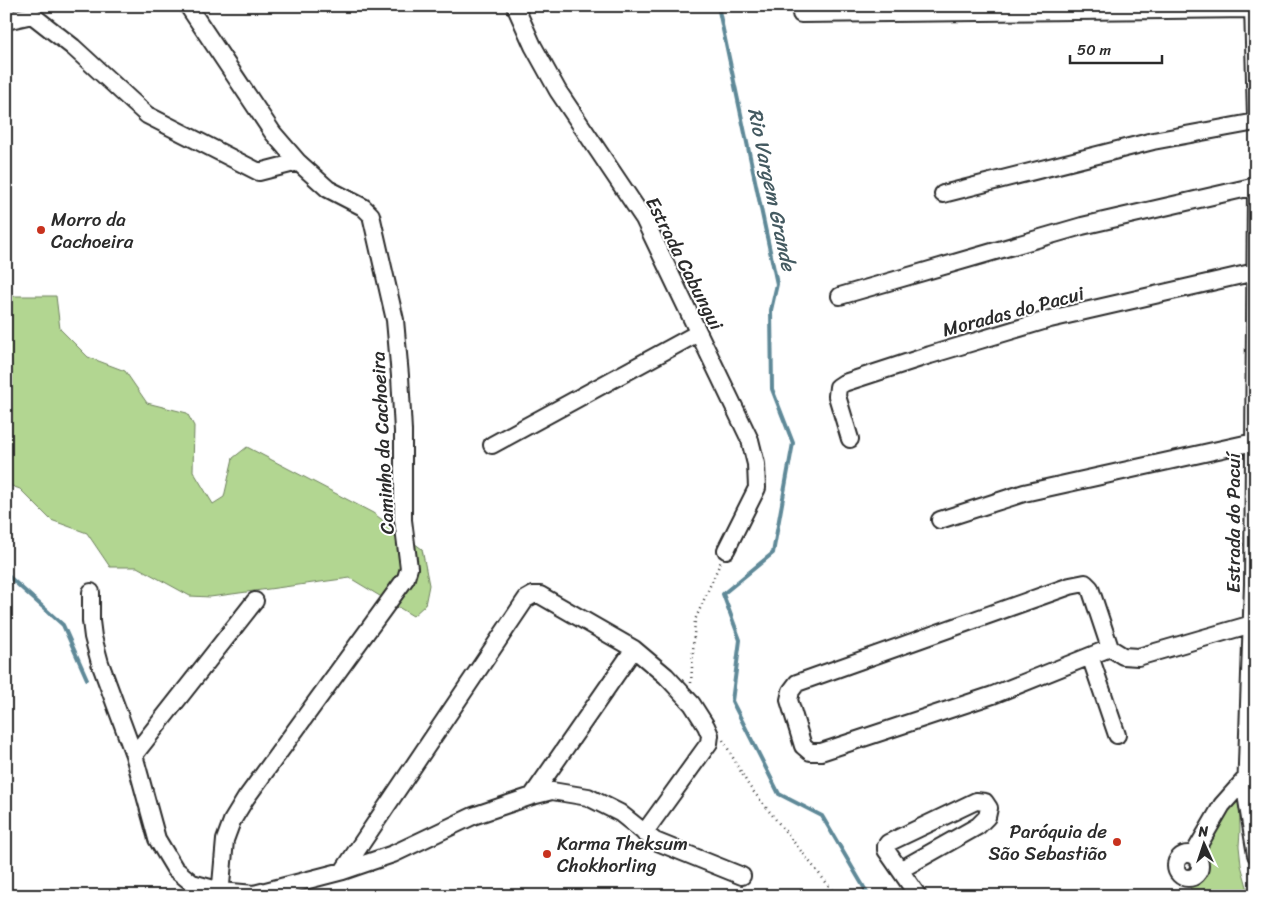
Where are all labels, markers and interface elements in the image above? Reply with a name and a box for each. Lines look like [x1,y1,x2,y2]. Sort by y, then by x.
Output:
scale bar [1070,32,1162,64]
text: 50 m [1077,37,1112,63]
water label: Rio Vargem Grande [737,104,806,276]
street label: Estrada Cabungui [637,190,733,337]
place label: Morro da Cachoeira [51,203,134,258]
marker: Morro da Cachoeira [35,224,47,236]
street label: Moradas do Pacui [939,277,1088,346]
street label: Caminho da Cachoeira [361,350,404,535]
street label: Estrada do Pacuí [1217,450,1250,593]
place label: Paróquia de São Sebastião [988,815,1107,870]
text: N [1197,819,1209,844]
north arrow [1180,820,1230,870]
place label: Karma Theksum Chokhorling [557,827,688,882]
marker: Paróquia de São Sebastião [1111,836,1123,848]
marker: Karma Theksum Chokhorling [541,848,553,860]

